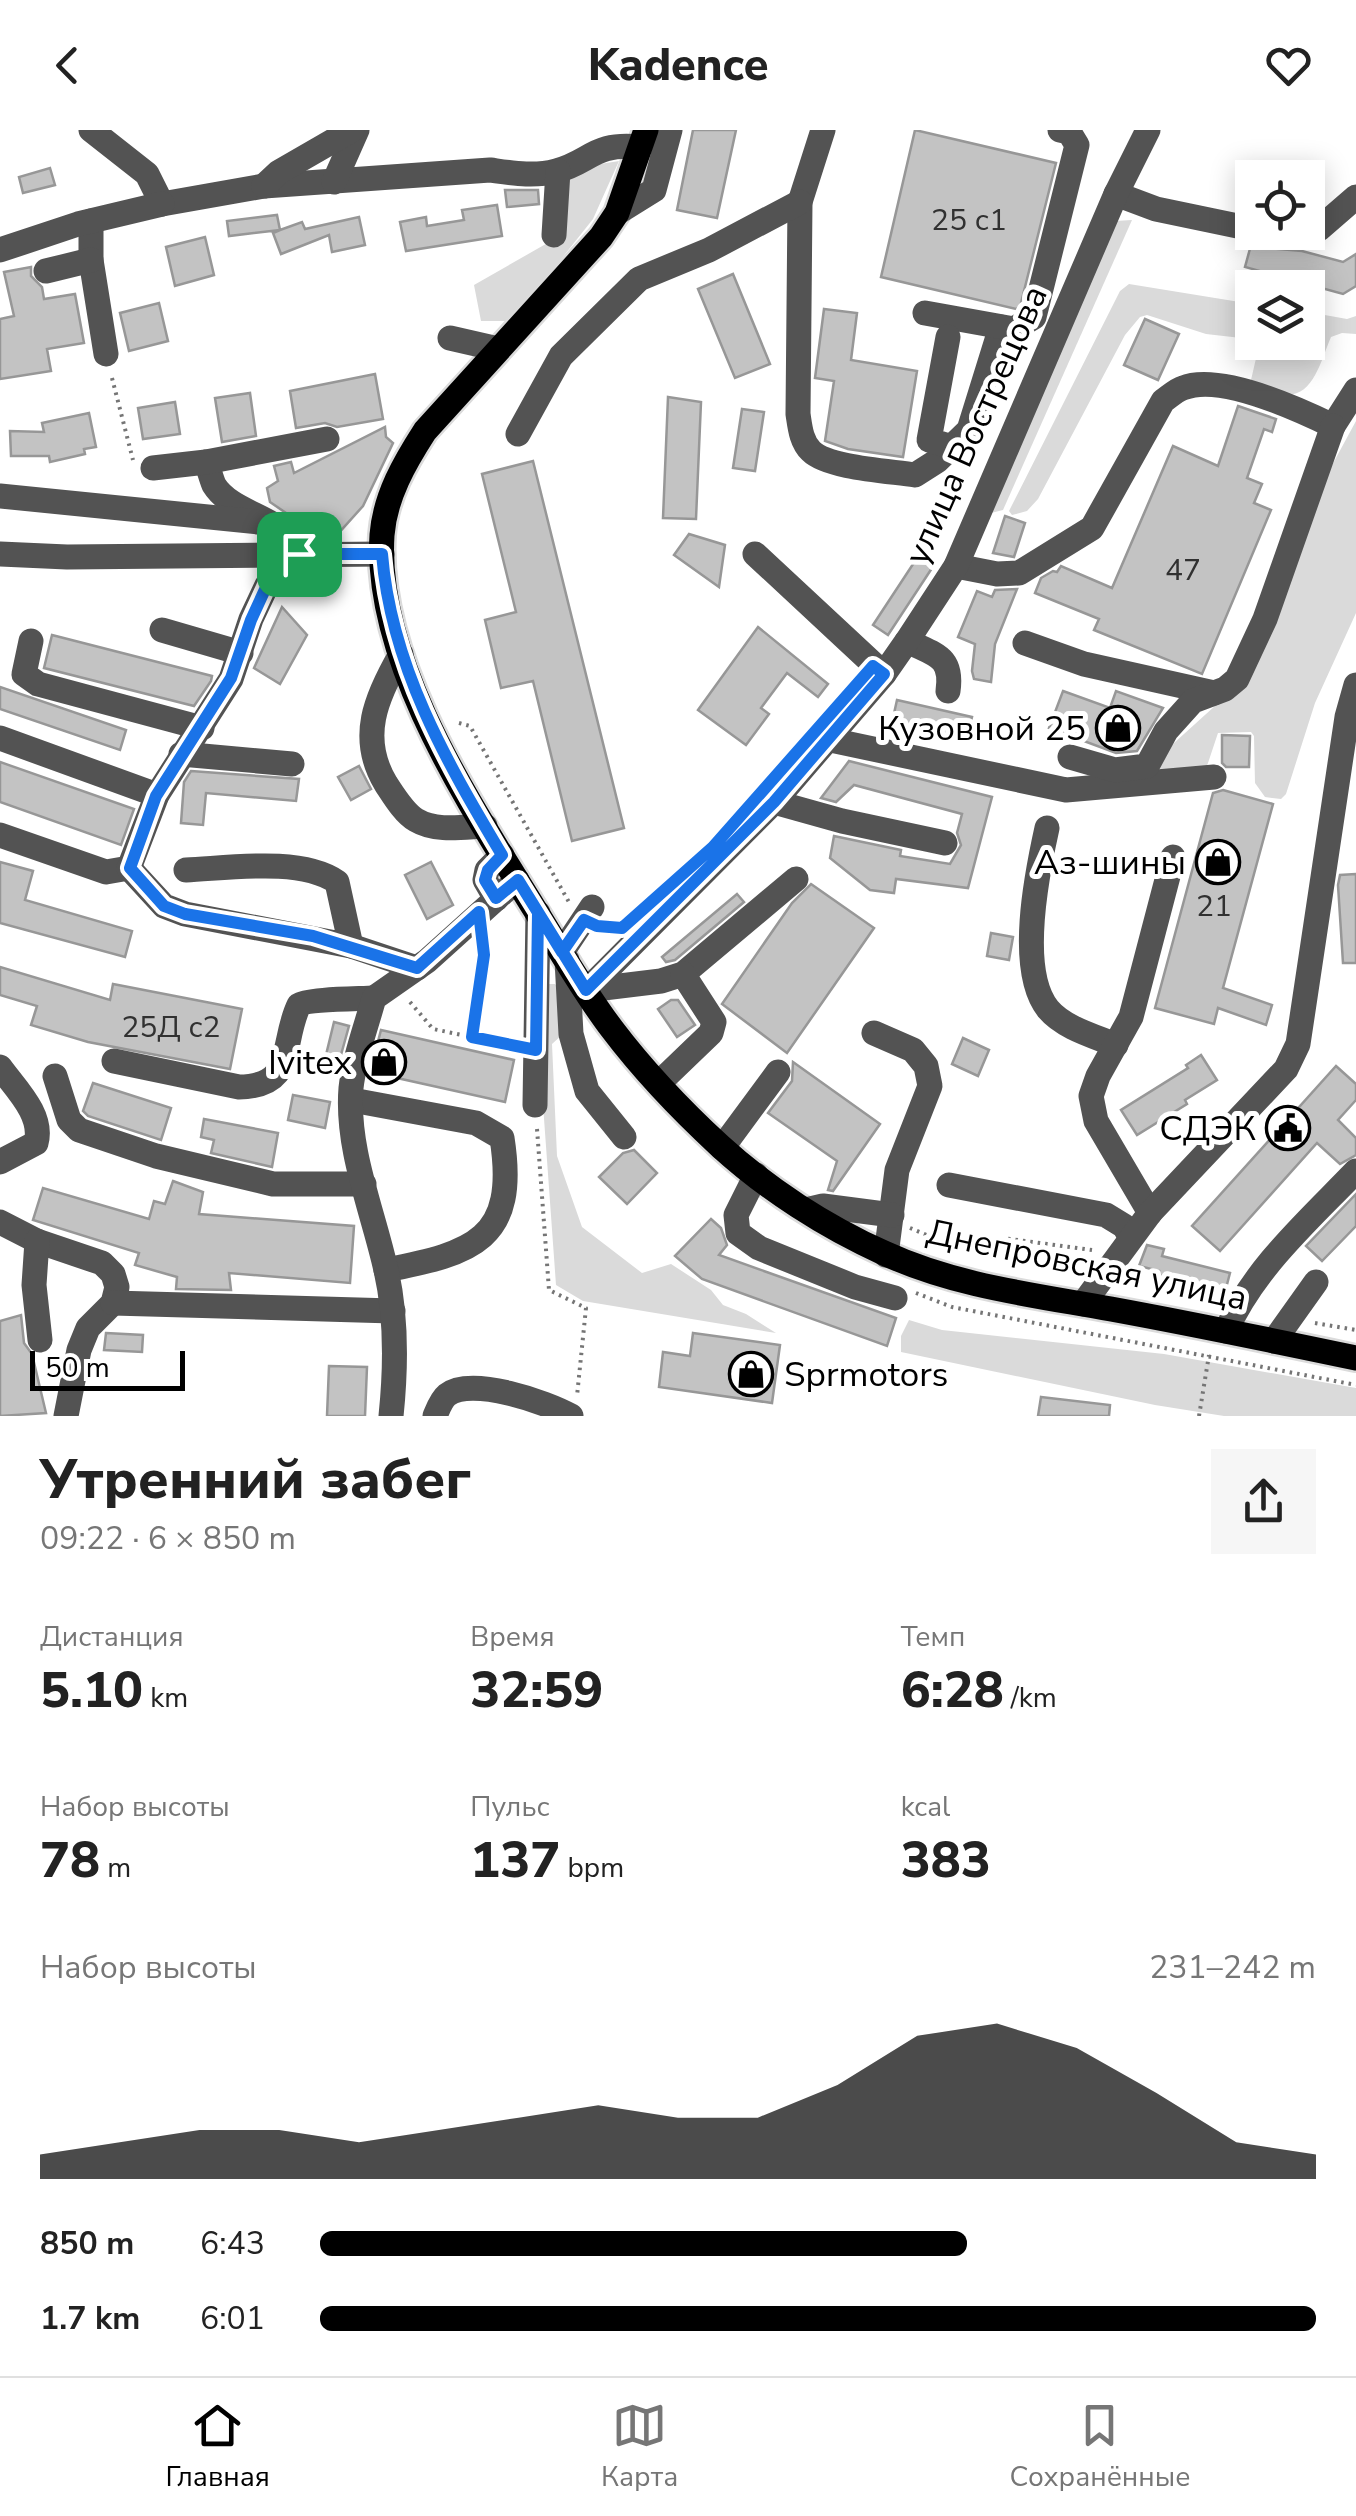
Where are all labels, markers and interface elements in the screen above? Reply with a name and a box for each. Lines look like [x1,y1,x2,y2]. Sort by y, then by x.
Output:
text: Kadence [588,35,768,96]
icon: back [40,38,95,93]
icon: heart [1261,38,1316,93]
map controls [1235,160,1325,360]
button: locate [1235,160,1325,250]
house number: 25 с1 [931,200,1007,241]
button: layers [1235,270,1325,360]
street label: улица Вострецова [893,278,1059,572]
pin [257,512,342,597]
icon: arrive [272,527,327,582]
house number: 47 [1165,550,1201,591]
place label: Кузовной 25 [878,705,1086,752]
shop icon: Кузовной 25 [1095,705,1141,751]
place label: Аз-шины [1034,839,1186,886]
shop icon: Аз-шины [1195,839,1241,885]
house number: 21 [1196,886,1232,927]
house number: 25Д с2 [121,1007,221,1048]
place label: Ivitex [268,1039,352,1086]
shop icon: Ivitex [361,1039,407,1085]
place label: СДЭК [1159,1105,1257,1152]
public building icon: СДЭК [1265,1105,1311,1151]
street label: Днепровская улица [923,1208,1251,1322]
scale bar [30,1346,185,1390]
text: 50 m [45,1349,110,1387]
shop icon: Sprmotors [728,1351,774,1397]
place label: Sprmotors [784,1351,948,1398]
text: Утренний забег [40,1442,471,1517]
button: share [1211,1449,1316,1554]
text: 09:22 · 6 × 850 m [40,1517,296,1560]
text: Дистанция [40,1618,184,1656]
text: Время [470,1618,555,1656]
text: Темп [901,1618,965,1656]
text: 5.10 [40,1656,143,1725]
text: 32:59 [470,1656,603,1725]
text: 6:28 [901,1656,1004,1725]
text: km [143,1679,188,1717]
text: /km [1004,1679,1057,1717]
text: Набор высоты [40,1788,230,1826]
text: Пульс [470,1788,550,1826]
text: kcal [901,1788,950,1826]
text: 78 [40,1826,100,1895]
text: 137 [470,1826,560,1895]
text: 383 [901,1826,991,1895]
text: m [100,1849,131,1887]
text: bpm [560,1849,624,1887]
text: Набор высоты [40,1946,257,1989]
text: 231–242 m [1149,1946,1316,1989]
text: 850 m [40,2222,134,2265]
text: 6:43 [200,2222,265,2265]
text: 1.7 km [40,2297,140,2340]
text: 6:01 [200,2297,265,2340]
tab: Главная [166,2398,270,2496]
tab: Карта [601,2398,678,2496]
tab: Сохранённые [1009,2398,1190,2496]

